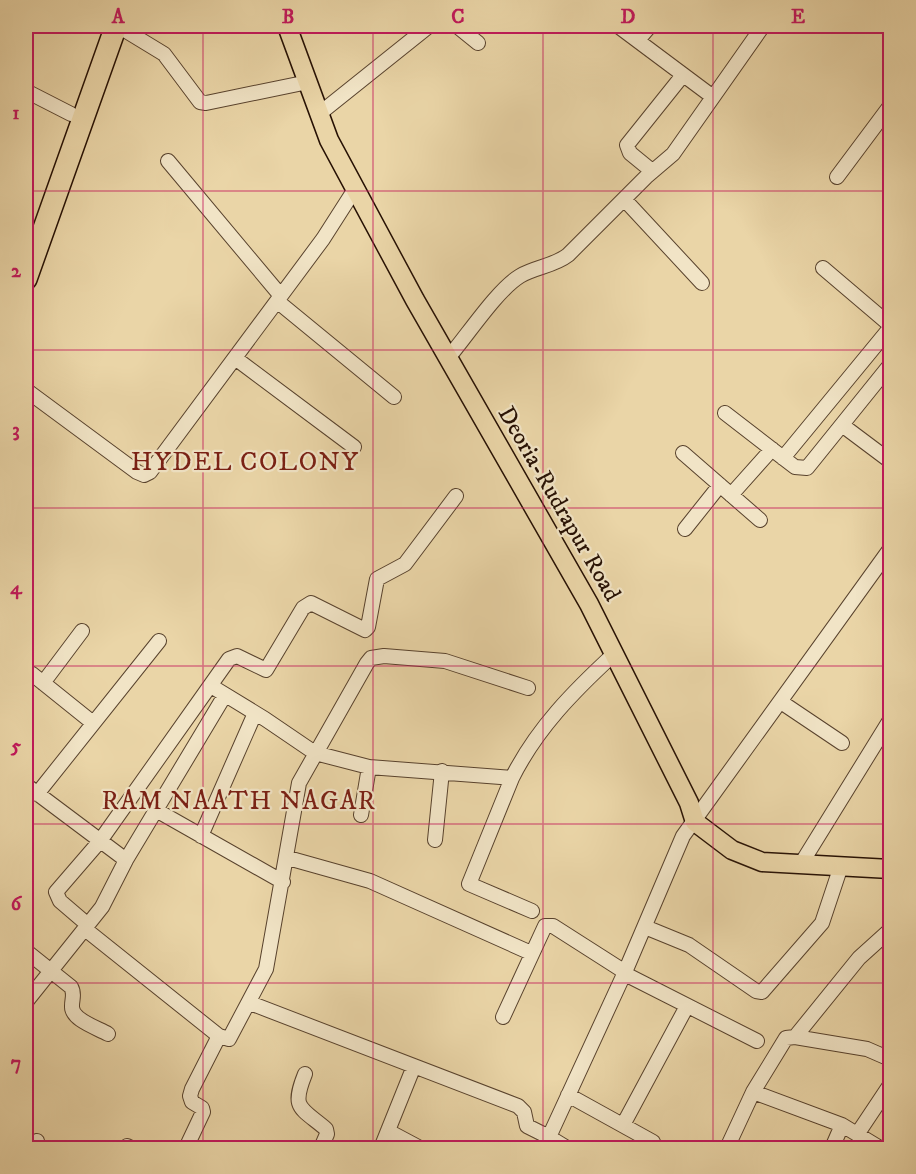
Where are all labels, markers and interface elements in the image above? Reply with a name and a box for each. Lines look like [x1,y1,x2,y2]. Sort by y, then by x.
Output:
text: A [111,5,126,30]
text: B [282,5,294,30]
text: C [451,5,465,30]
text: D [621,5,636,30]
text: E [791,5,805,30]
text: 1 [12,101,20,126]
text: 2 [11,259,22,284]
street label: Deoria-Rudrapur Road [491,401,627,607]
text: 3 [12,418,20,443]
district label: HYDEL COLONY [131,446,359,479]
text: 4 [10,576,23,601]
text: 5 [10,734,21,759]
district label: RAM NAATH NAGAR [101,785,377,818]
text: 6 [11,892,23,917]
text: 7 [11,1051,21,1076]

